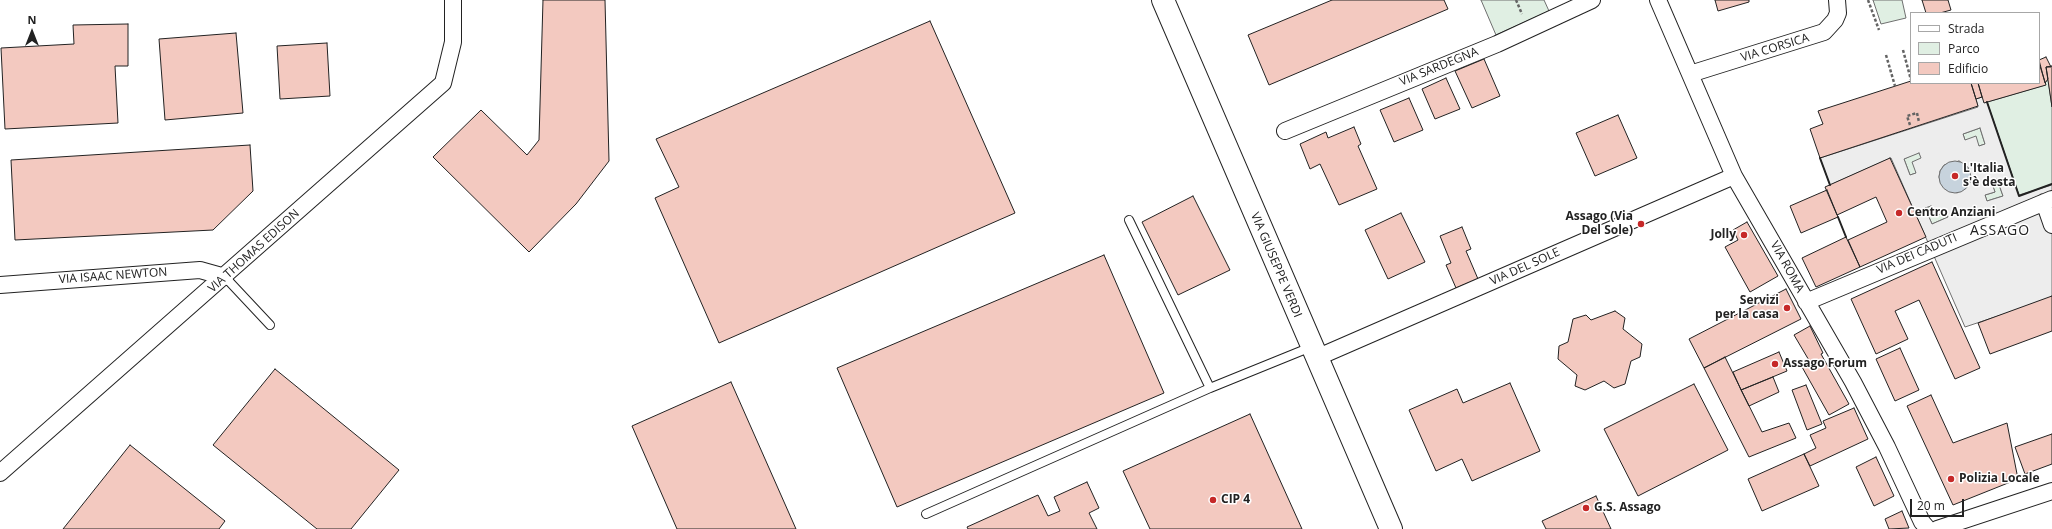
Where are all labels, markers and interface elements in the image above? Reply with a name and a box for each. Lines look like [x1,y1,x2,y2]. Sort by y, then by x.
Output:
north arrow [12,12,52,52]
text: N [28,12,36,27]
legend [1910,12,2040,84]
text: Strada [1948,20,1984,37]
street label: VIA CORSICA [1739,31,1811,65]
text: Parco [1948,40,1980,57]
street label: VIA SARDEGNA [1398,45,1480,89]
text: Edificio [1948,60,1988,77]
place label: L'Italia s'è desta [1963,162,2015,190]
marker: L'Italia s'è desta [1950,171,1960,181]
street label: VIA THOMAS EDISON [205,206,303,296]
place label: Centro Anziani [1907,206,1995,220]
marker: Centro Anziani [1894,208,1904,218]
street label: VIA GIUSEPPE VERDI [1247,210,1305,320]
place label: Assago (Via Del Sole) [1565,210,1633,238]
marker: Assago (Via Del Sole) [1636,219,1646,229]
district label: ASSAGO [1970,223,2030,239]
place label: Jolly [1710,228,1736,242]
marker: Jolly [1739,230,1749,240]
street label: VIA DEI CADUTI [1875,231,1959,277]
street label: VIA ROMA [1767,239,1807,295]
street label: VIA DEL SOLE [1488,245,1562,289]
street label: VIA ISAAC NEWTON [58,265,168,287]
place label: Servizi per la casa [1715,294,1779,322]
marker: Servizi per la casa [1782,303,1792,313]
place label: Assago Forum [1783,357,1867,371]
marker: Assago Forum [1770,359,1780,369]
place label: Polizia Locale [1959,472,2040,486]
marker: Polizia Locale [1946,474,1956,484]
scale bar [1912,491,1966,517]
place label: CIP 4 [1221,493,1250,507]
marker: CIP 4 [1208,495,1218,505]
text: 20 m [1917,497,1945,514]
place label: G.S. Assago [1594,501,1661,515]
marker: G.S. Assago [1581,503,1591,513]

